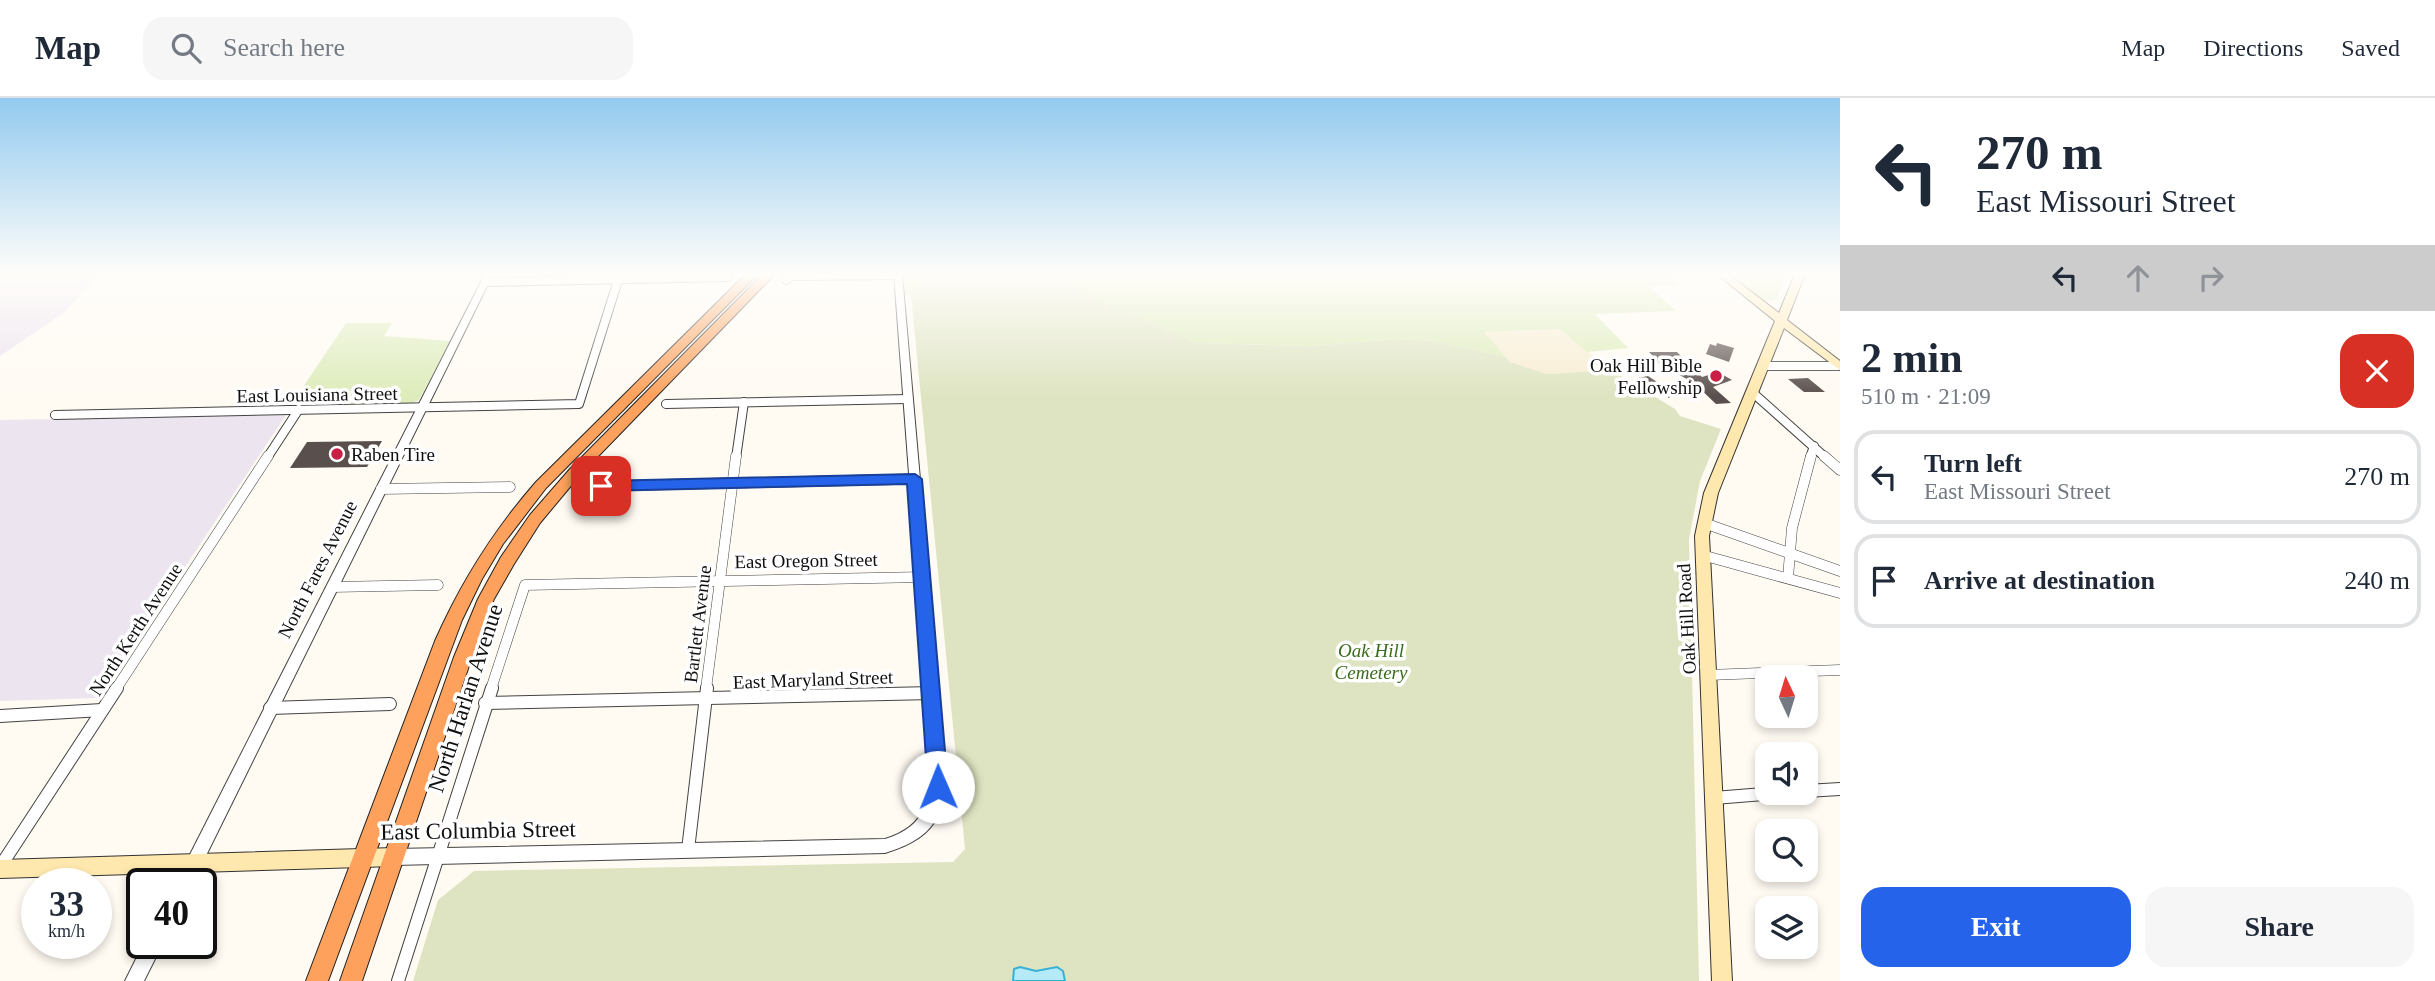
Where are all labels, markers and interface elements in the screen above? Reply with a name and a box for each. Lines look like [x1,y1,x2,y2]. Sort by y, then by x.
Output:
search box [143,17,633,80]
icon: search [167,29,205,67]
text: Map [35,30,101,66]
text: Search here [223,33,345,62]
text: Map [2121,35,2165,61]
text: Directions [2203,35,2303,61]
text: Saved [2341,35,2400,61]
text: 270 m [1976,125,2103,180]
icon: left [1861,126,1952,217]
text: East Missouri Street [1976,183,2236,219]
icon: left [2046,259,2084,297]
icon: ahead [2119,259,2157,297]
icon: right [2192,259,2230,297]
button: close [2340,334,2414,408]
text: 2 min [1861,335,1963,381]
place label: Oak Hill Bible Fellowship [1590,355,1702,398]
marker: Oak Hill Bible Fellowship [1708,368,1724,384]
street label: East Louisiana Street [236,383,399,406]
text: 510 m · 21:09 [1861,384,1991,409]
place label: Raben Tire [351,444,435,465]
marker: Raben Tire [329,446,345,462]
text: Turn left [1924,449,2022,478]
pin [571,456,631,516]
icon: left [1865,458,1903,496]
text: 270 m [2344,462,2410,491]
icon: arrive [582,467,620,505]
text: East Missouri Street [1924,479,2111,504]
street label: North Fares Avenue [274,497,361,642]
street label: East Oregon Street [734,549,879,572]
street label: North Kerth Avenue [85,559,186,699]
icon: arrive [1865,562,1903,600]
street label: Oak Hill Road [1673,563,1700,675]
street label: Bartlett Avenue [680,564,715,684]
text: Arrive at destination [1924,566,2155,595]
text: 240 m [2344,566,2410,595]
street label: North Harlan Avenue [423,601,508,795]
park label: Oak Hill Cemetery [1335,640,1408,683]
north arrow [1755,665,1818,728]
map controls [1755,665,1818,959]
street label: East Maryland Street [732,666,894,693]
button: sound [1755,742,1818,805]
position arrow [901,750,975,824]
street label: East Columbia Street [380,816,577,845]
button: search [1755,819,1818,882]
speed limit sign: 40 [126,868,217,959]
text: 33 [49,885,84,924]
button: Exit [1861,887,2131,967]
button: Share [2145,887,2414,967]
button: layers [1755,896,1818,959]
text: km/h [48,921,85,941]

